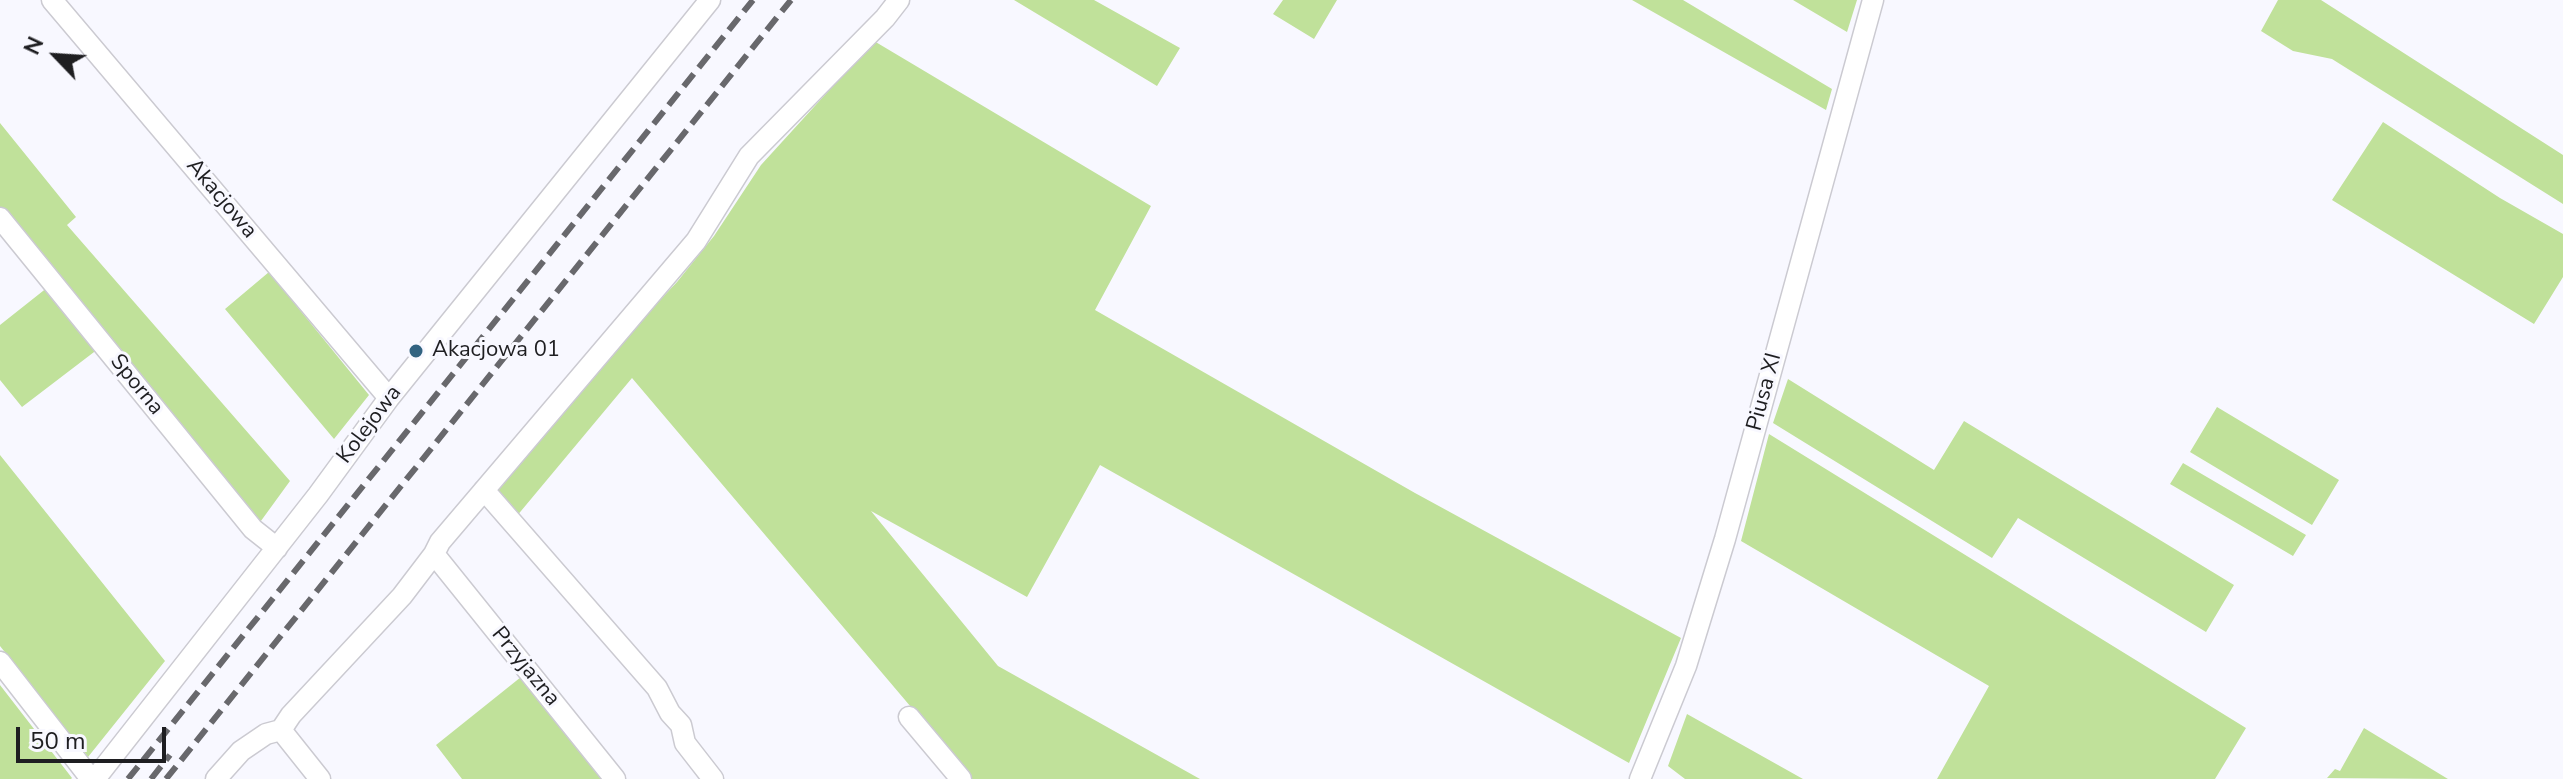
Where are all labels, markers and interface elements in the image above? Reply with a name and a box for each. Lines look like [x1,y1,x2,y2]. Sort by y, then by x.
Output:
north arrow [16,16,96,96]
text: N [17,32,51,60]
street label: Akacjowa [180,154,262,244]
place label: Akacjowa 01 [432,338,560,364]
marker: Akacjowa 01 [407,342,425,360]
street label: Sporna [104,349,168,421]
street label: Piusa XI [1742,350,1788,434]
street label: Kolejowa [332,381,408,469]
street label: Przyjazna [485,622,565,712]
scale bar [20,711,170,761]
text: 50 m [30,725,86,757]

